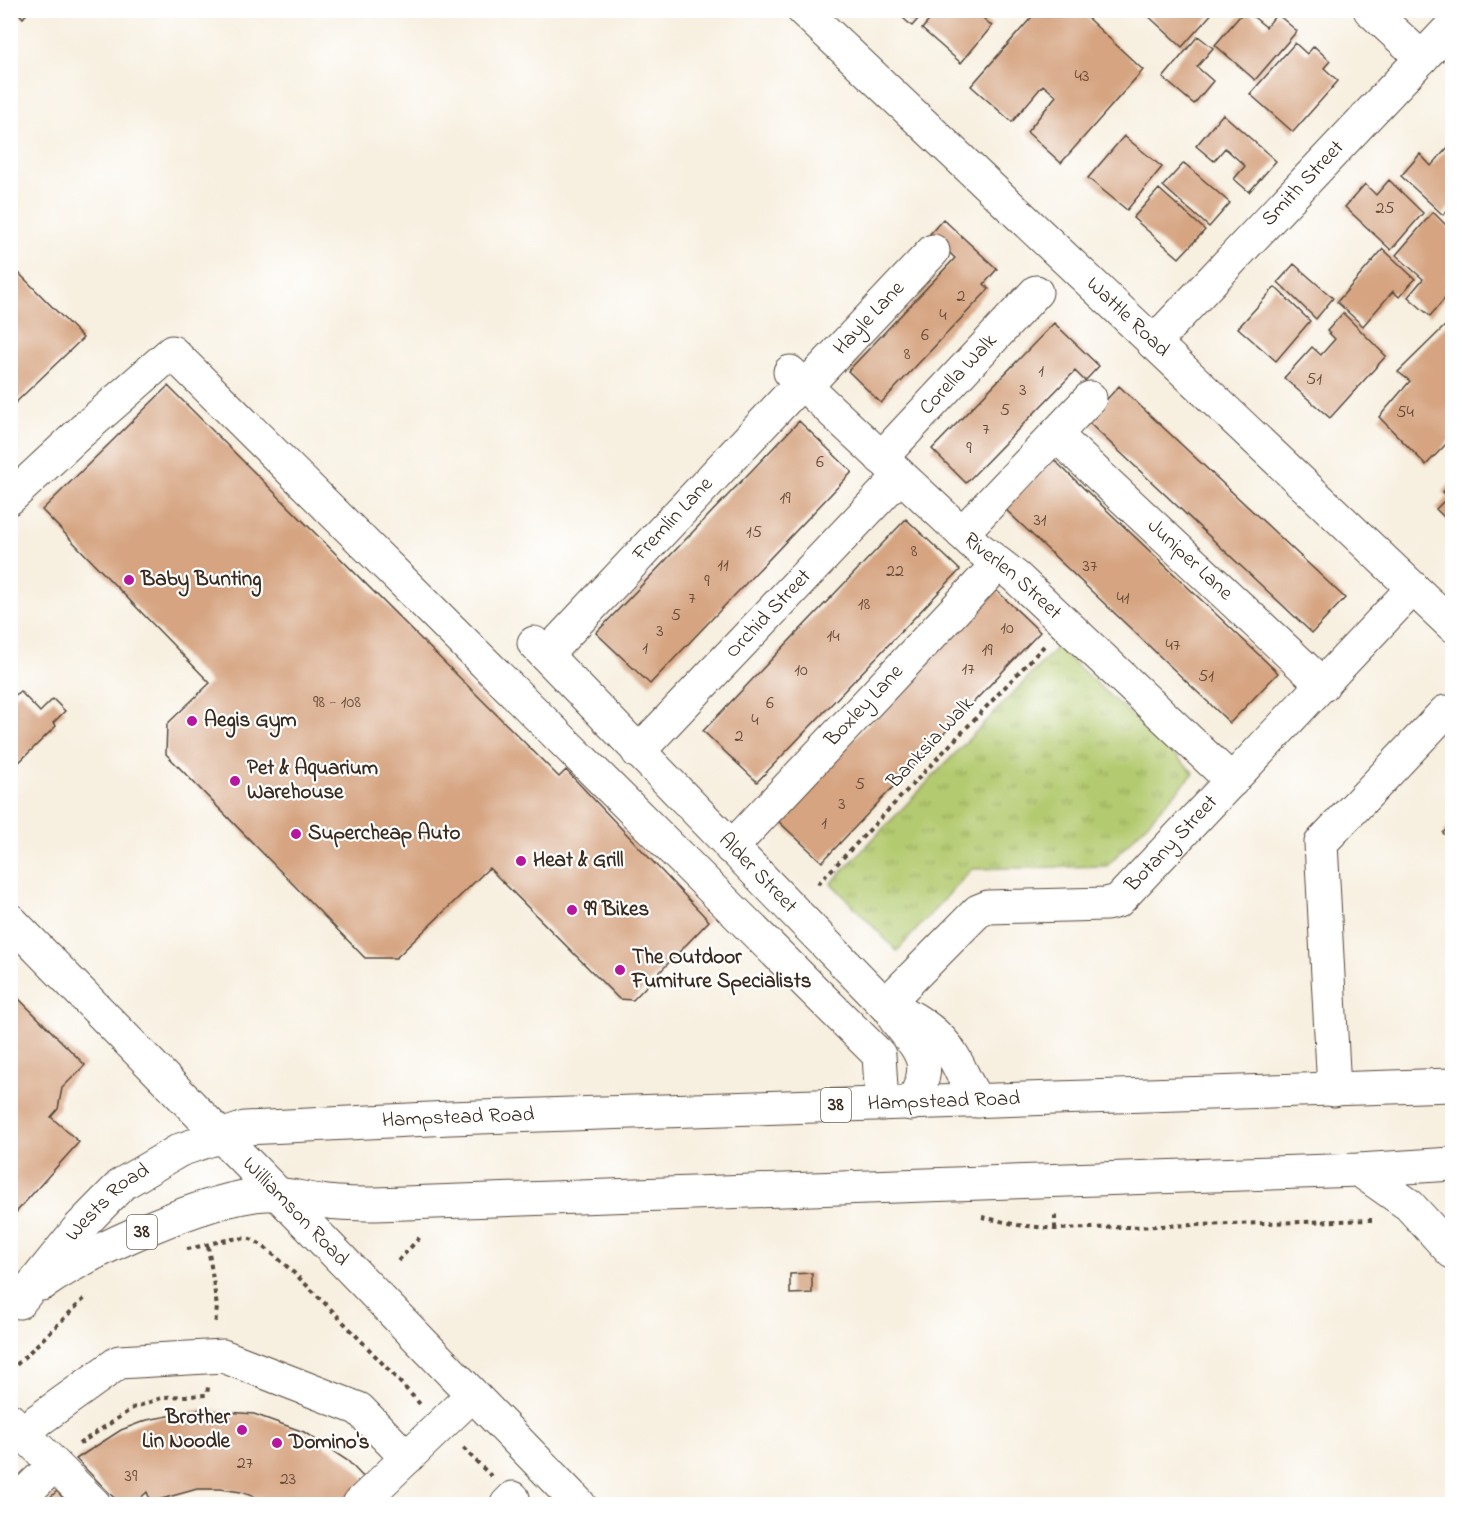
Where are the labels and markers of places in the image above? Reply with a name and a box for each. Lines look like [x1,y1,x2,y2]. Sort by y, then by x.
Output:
place label: Baby Bunting [140,565,262,597]
marker: Baby Bunting [122,573,136,587]
place label: Aegis Gym [204,706,297,738]
marker: Aegis Gym [185,714,199,728]
place label: Pet & Aquarium Warehouse [247,754,378,808]
marker: Pet & Aquarium Warehouse [228,774,242,788]
place label: Supercheap Auto [308,819,460,849]
marker: Supercheap Auto [289,827,303,841]
place label: Heat & Grill [533,846,624,876]
marker: Heat & Grill [514,854,528,868]
place label: 99 Bikes [583,895,649,925]
marker: 99 Bikes [565,903,579,917]
place label: The Outdoor Furniture Specialists [631,943,812,997]
marker: The Outdoor Furniture Specialists [613,963,627,977]
place label: Brother Lin Noodle [142,1403,231,1457]
marker: Brother Lin Noodle [235,1423,249,1437]
place label: Domino's [288,1428,370,1458]
marker: Domino's [270,1436,284,1450]

